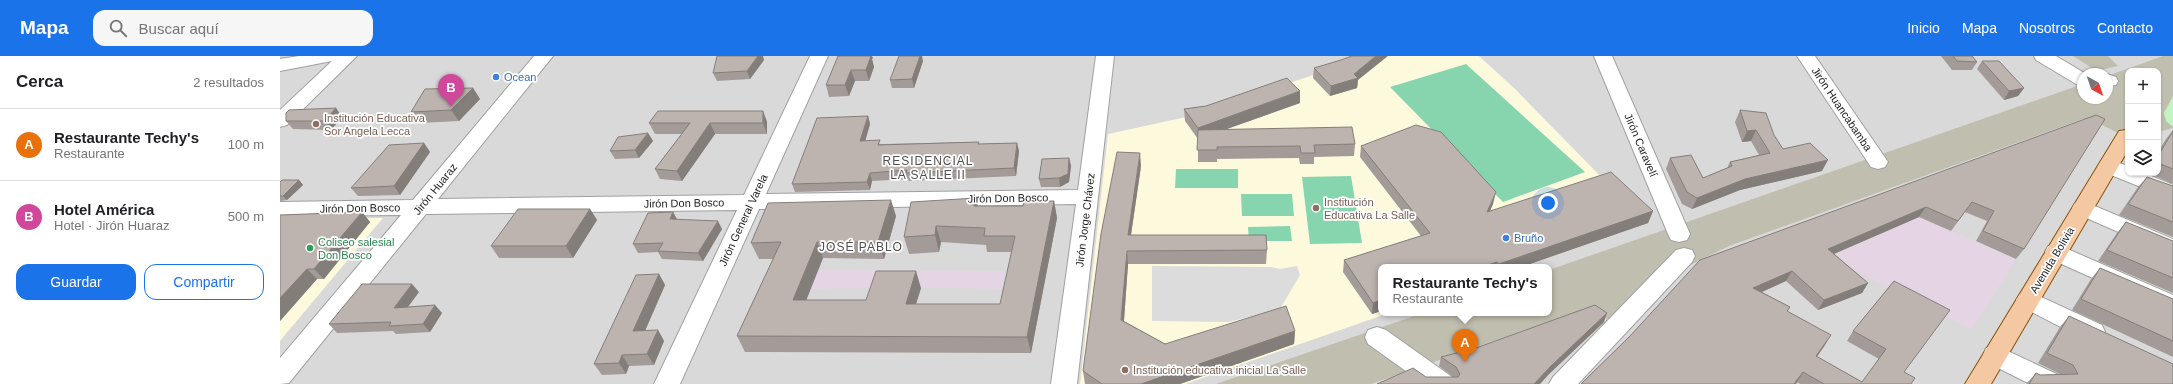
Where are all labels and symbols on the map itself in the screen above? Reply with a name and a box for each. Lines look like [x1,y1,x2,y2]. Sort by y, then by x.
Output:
street label: Jirón Huancabamba [1809,65,1875,154]
north arrow [2077,68,2113,104]
place label: Ocean [504,71,536,83]
marker: Ocean [491,72,501,82]
pin: B [438,74,464,107]
street label: Jirón Caravelí [1622,111,1660,179]
place label: Institución Educativa Sor Angela Lecca [324,112,426,137]
marker: Institución Educativa Sor Angela Lecca [311,119,321,129]
district label: RESIDENCIAL LA SALLE II [882,154,974,182]
street label: Jirón Huaraz [411,161,459,217]
street label: Jirón General Varela [716,171,770,268]
street label: Jirón Jorge Chávez [1073,172,1097,268]
street label: Jirón Don Bosco [968,191,1048,205]
your location [1538,193,1558,213]
street label: Jirón Don Bosco [644,196,724,210]
place label: Institución Educativa La Salle [1324,196,1415,221]
street label: Jirón Don Bosco [320,201,400,215]
marker: Institución Educativa La Salle [1311,203,1321,213]
street label: Avenida Bolivia [2028,224,2077,295]
place label: Bruño [1514,232,1543,244]
marker: Bruño [1501,233,1511,243]
place label: Coliseo salesial Don Bosco [318,236,394,261]
district label: JOSÉ PABLO [819,239,903,254]
marker: Coliseo salesial Don Bosco [305,243,315,253]
pin: A [1452,329,1478,362]
place label: Institución educativa inicial La Salle [1133,364,1306,376]
marker: Institución educativa inicial La Salle [1120,365,1130,375]

